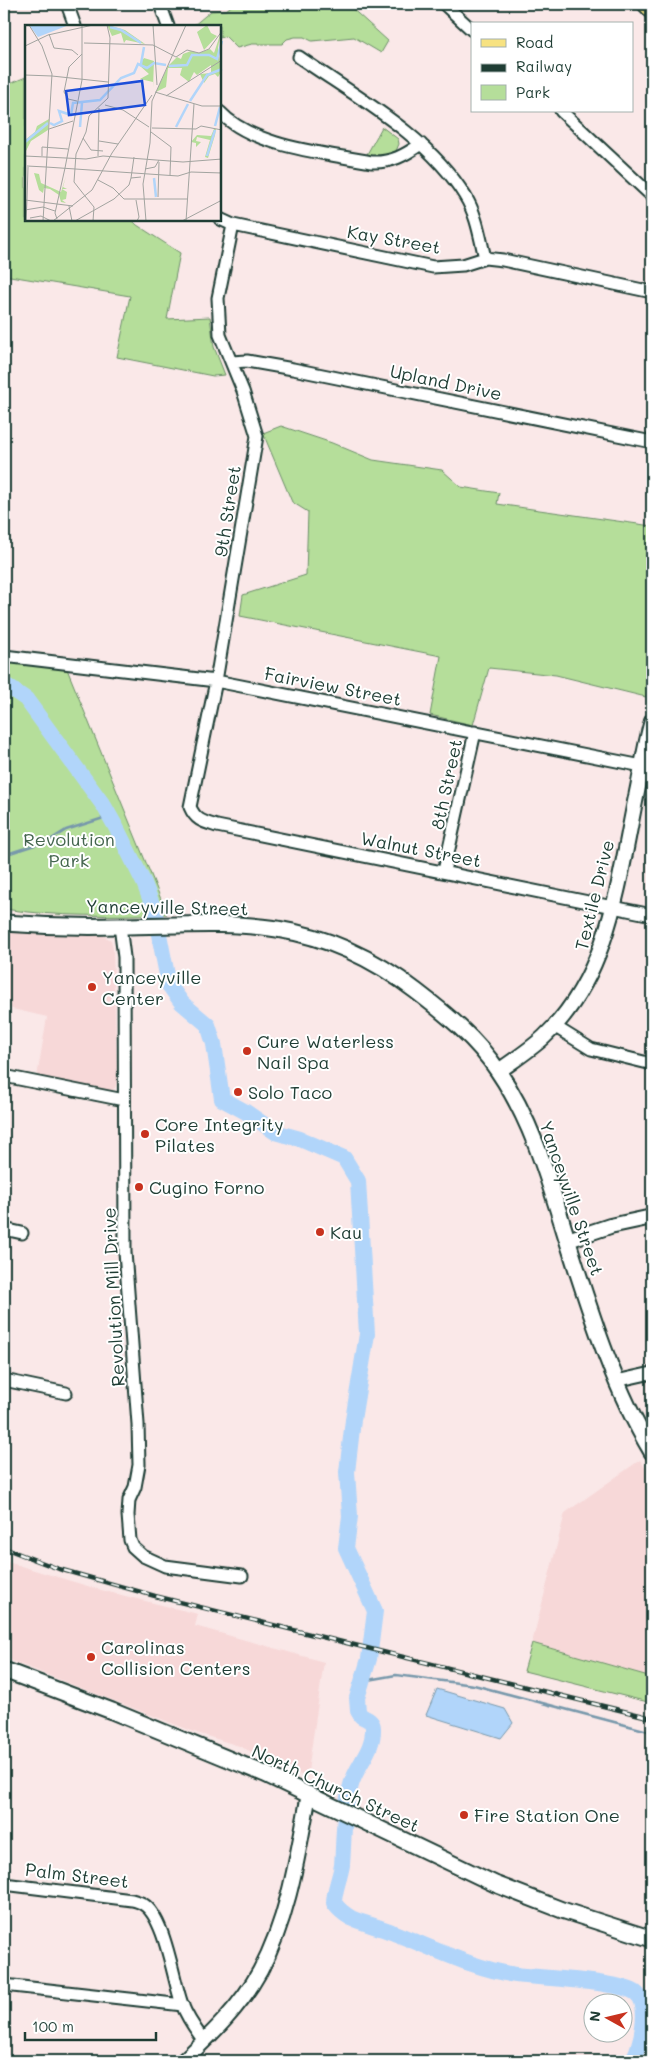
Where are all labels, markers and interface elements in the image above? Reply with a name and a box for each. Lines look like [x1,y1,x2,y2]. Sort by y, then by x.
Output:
legend [471,22,634,112]
inset map [25,25,221,221]
text: Road [516,32,553,52]
text: Railway [516,56,572,76]
text: Park [516,82,550,102]
street label: Kay Street [345,219,443,259]
street label: Upland Drive [388,358,504,406]
street label: 9th Street [208,464,246,558]
street label: Fairview Street [262,661,404,711]
street label: 8th Street [425,737,467,831]
street label: Walnut Street [359,826,483,872]
park label: Revolution Park [23,827,115,872]
street label: Textile Drive [569,837,619,953]
street label: Yanceyville Street [86,894,248,920]
place label: Yanceyville Center [102,965,201,1010]
marker: Yanceyville Center [86,981,98,993]
place label: Cure Waterless Nail Spa [257,1029,394,1074]
marker: Cure Waterless Nail Spa [241,1045,253,1057]
place label: Solo Taco [248,1080,333,1104]
marker: Solo Taco [232,1086,244,1098]
place label: Core Integrity Pilates [155,1112,284,1157]
street label: Yanceyville Street [534,1117,610,1279]
marker: Core Integrity Pilates [139,1128,151,1140]
place label: Cugino Forno [149,1175,265,1199]
marker: Cugino Forno [133,1181,145,1193]
street label: Revolution Mill Drive [96,1207,130,1387]
place label: Kau [330,1220,362,1244]
marker: Kau [314,1226,326,1238]
place label: Carolinas Collision Centers [101,1635,251,1680]
marker: Carolinas Collision Centers [85,1651,97,1663]
street label: North Church Street [248,1739,424,1837]
place label: Fire Station One [474,1803,620,1827]
marker: Fire Station One [458,1809,470,1821]
street label: Palm Street [24,1857,130,1893]
north arrow [584,1992,634,2042]
scale bar [25,2010,156,2042]
text: N [584,2010,605,2023]
text: 100 m [32,2016,74,2036]

